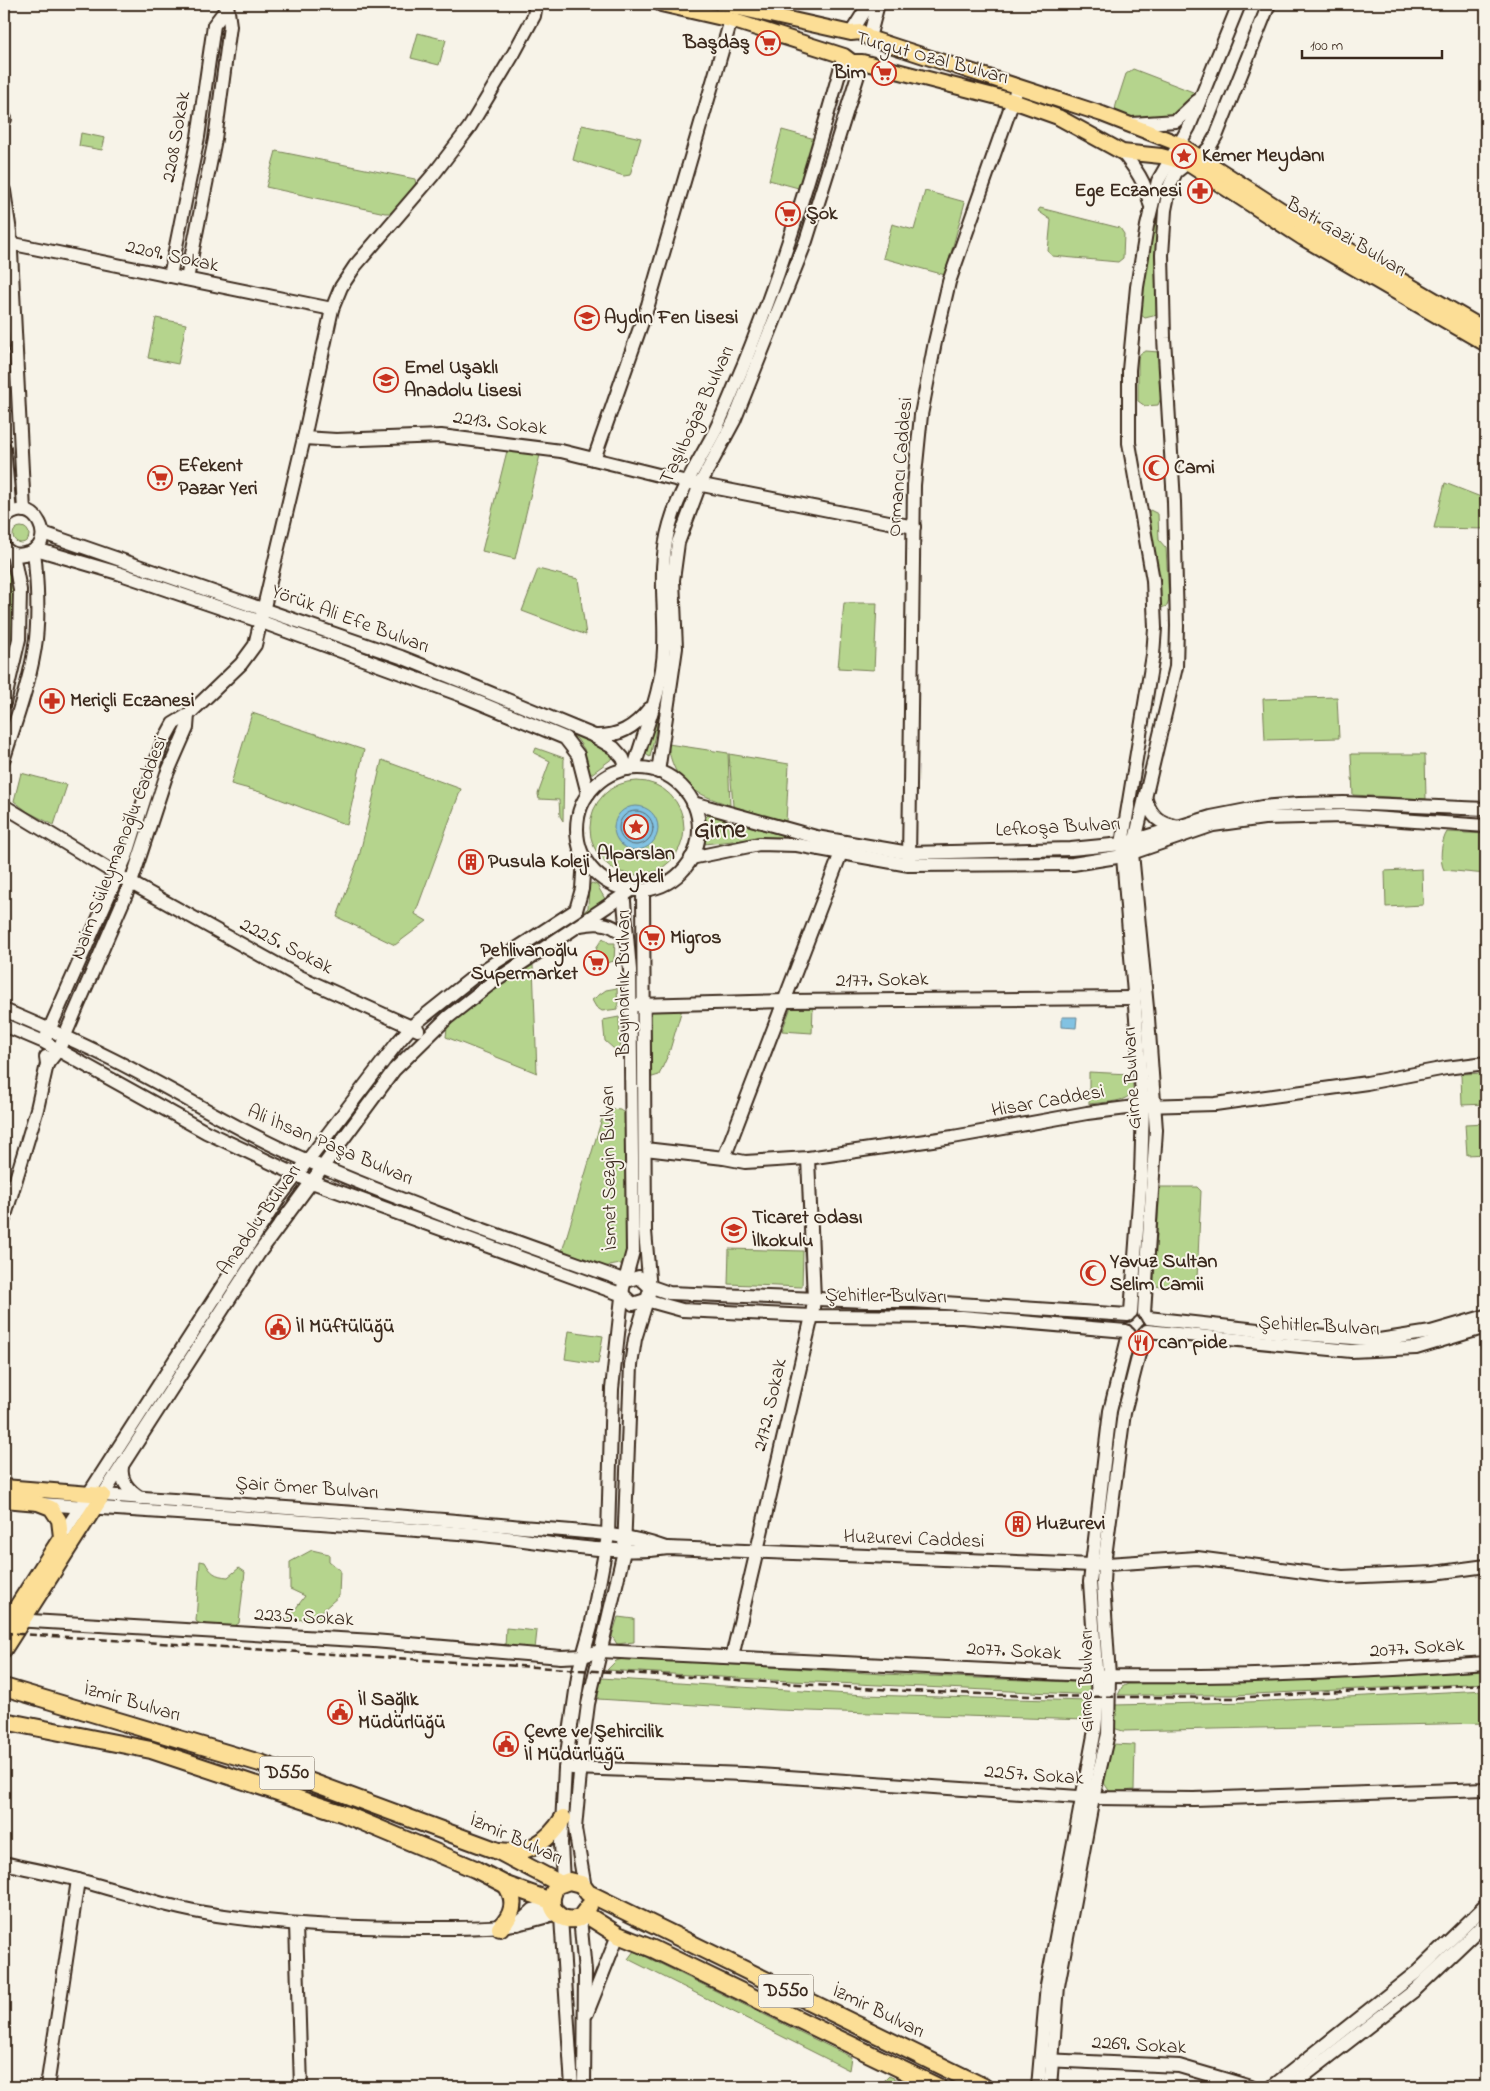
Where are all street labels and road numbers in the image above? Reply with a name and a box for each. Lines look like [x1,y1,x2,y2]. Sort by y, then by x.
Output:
street label: Turgut Ozal Bulvarı [852,25,1012,94]
street label: 2208 Sokak [155,89,199,185]
street label: Bati Gazi Bulvarı [1279,190,1412,286]
street label: 2209. Sokak [123,233,221,281]
street label: Taşlıboğaz Bulvarı [653,341,744,490]
street label: Ormancı Caddesi [880,396,922,538]
street label: 2213. Sokak [451,404,549,444]
street label: Yörük Ali Efe Bulvarı [267,578,433,662]
street label: Naim Süleymanoğlu Caddesi [64,732,177,964]
street label: Lefkoşa Bulvarı [995,810,1121,846]
street label: Bayındırlık Bulvarı [610,909,639,1058]
street label: 2225. Sokak [234,911,338,983]
street label: 2177. Sokak [835,966,929,996]
street label: Girne Bulvarı [1116,1026,1150,1130]
street label: Hisar Caddesi [989,1078,1107,1126]
street label: İsmet Sezgin Bulvarı [594,1085,627,1251]
street label: Ali İhsan Paşa Bulvarı [242,1098,418,1194]
street label: Anadolu Bulvarı [211,1158,309,1282]
street label: Şehitler Bulvarı [825,1281,947,1313]
street label: Şehitler Bulvarı [1257,1309,1381,1345]
street label: 2172. Sokak [746,1355,796,1454]
street label: Şair Ömer Bulvarı [234,1470,380,1508]
street label: Huzurevi Caddesi [843,1523,985,1557]
street label: 2235. Sokak [253,1601,355,1635]
street label: Girne Bulvarı [1073,1630,1102,1732]
street label: 2077. Sokak [1369,1631,1466,1667]
street label: 2077. Sokak [966,1635,1062,1669]
street label: İzmir Bulvarı [80,1675,184,1731]
road number: D550 [260,1756,314,1790]
street label: 2257. Sokak [983,1758,1085,1794]
street label: İzmir Bulvarı [464,1806,568,1874]
road number: D550 [758,1974,814,2008]
street label: İzmir Bulvarı [827,1977,929,2047]
street label: 2269. Sokak [1091,2029,1187,2063]

